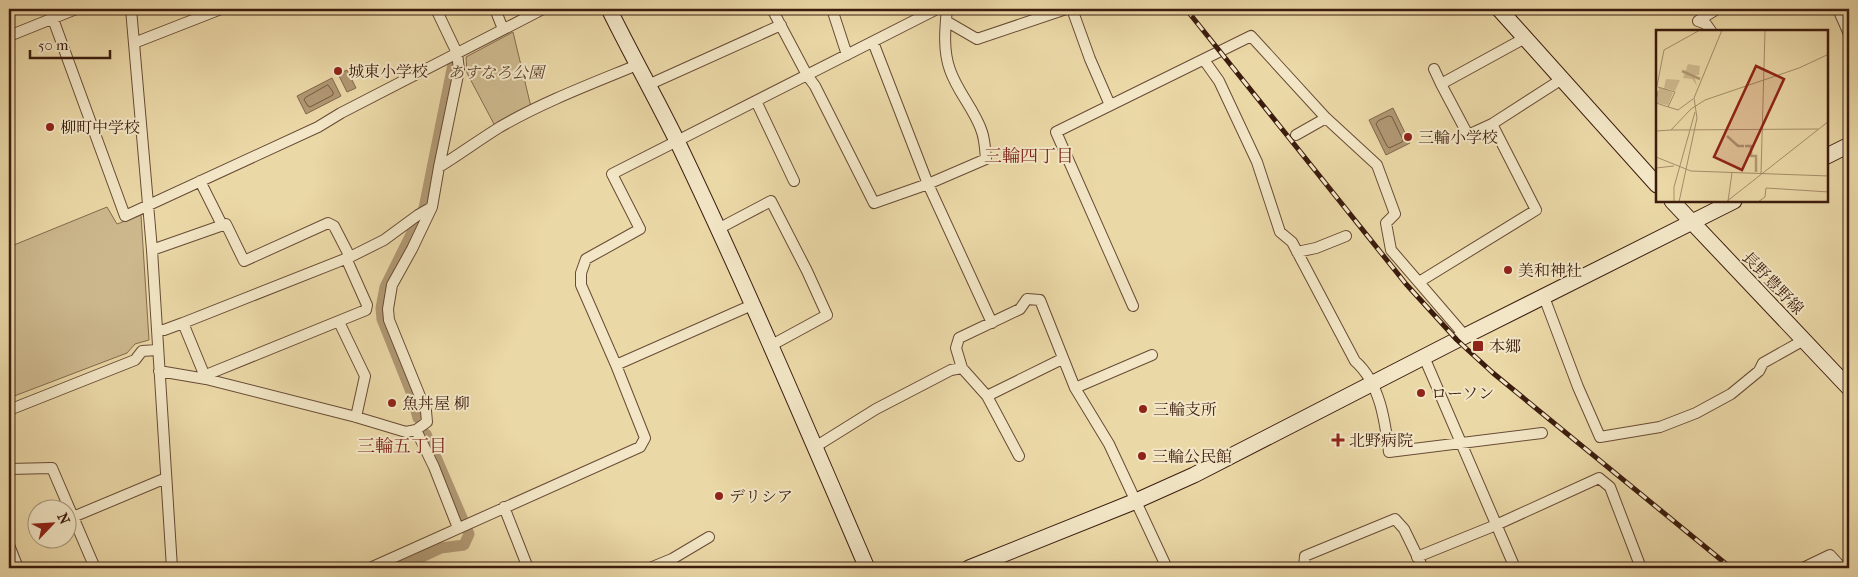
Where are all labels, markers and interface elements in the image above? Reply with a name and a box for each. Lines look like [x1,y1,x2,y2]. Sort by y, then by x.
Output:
scale bar [30,28,110,60]
inset map [1656,30,1828,202]
text: 50 m [38,36,69,54]
place label: 城東小学校 [348,62,428,81]
park label: あすなろ公園 [448,63,547,82]
marker: 城東小学校 [332,65,344,77]
place label: 柳町中学校 [60,118,140,137]
marker: 柳町中学校 [44,121,56,133]
place label: 三輪小学校 [1418,128,1498,147]
marker: 三輪小学校 [1402,131,1414,143]
district label: 三輪四丁目 [984,146,1074,167]
street label: 長野豊野線 [1738,248,1808,318]
place label: 美和神社 [1518,261,1582,280]
marker: 美和神社 [1502,264,1514,276]
place label: 本郷 [1489,337,1521,356]
marker: 本郷 [1471,339,1485,353]
place label: ローソン [1431,384,1494,403]
marker: ローソン [1415,387,1427,399]
place label: 魚丼屋 柳 [402,394,469,413]
marker: 魚丼屋 柳 [386,397,398,409]
place label: 三輪支所 [1153,400,1217,419]
marker: 三輪支所 [1137,403,1149,415]
place label: 北野病院 [1349,431,1413,450]
marker: 北野病院 [1331,433,1345,447]
district label: 三輪五丁目 [357,436,447,457]
place label: 三輪公民館 [1152,447,1232,466]
marker: 三輪公民館 [1136,450,1148,462]
place label: デリシア [729,487,793,506]
marker: デリシア [713,490,725,502]
north arrow [28,500,78,550]
text: N [53,510,73,527]

